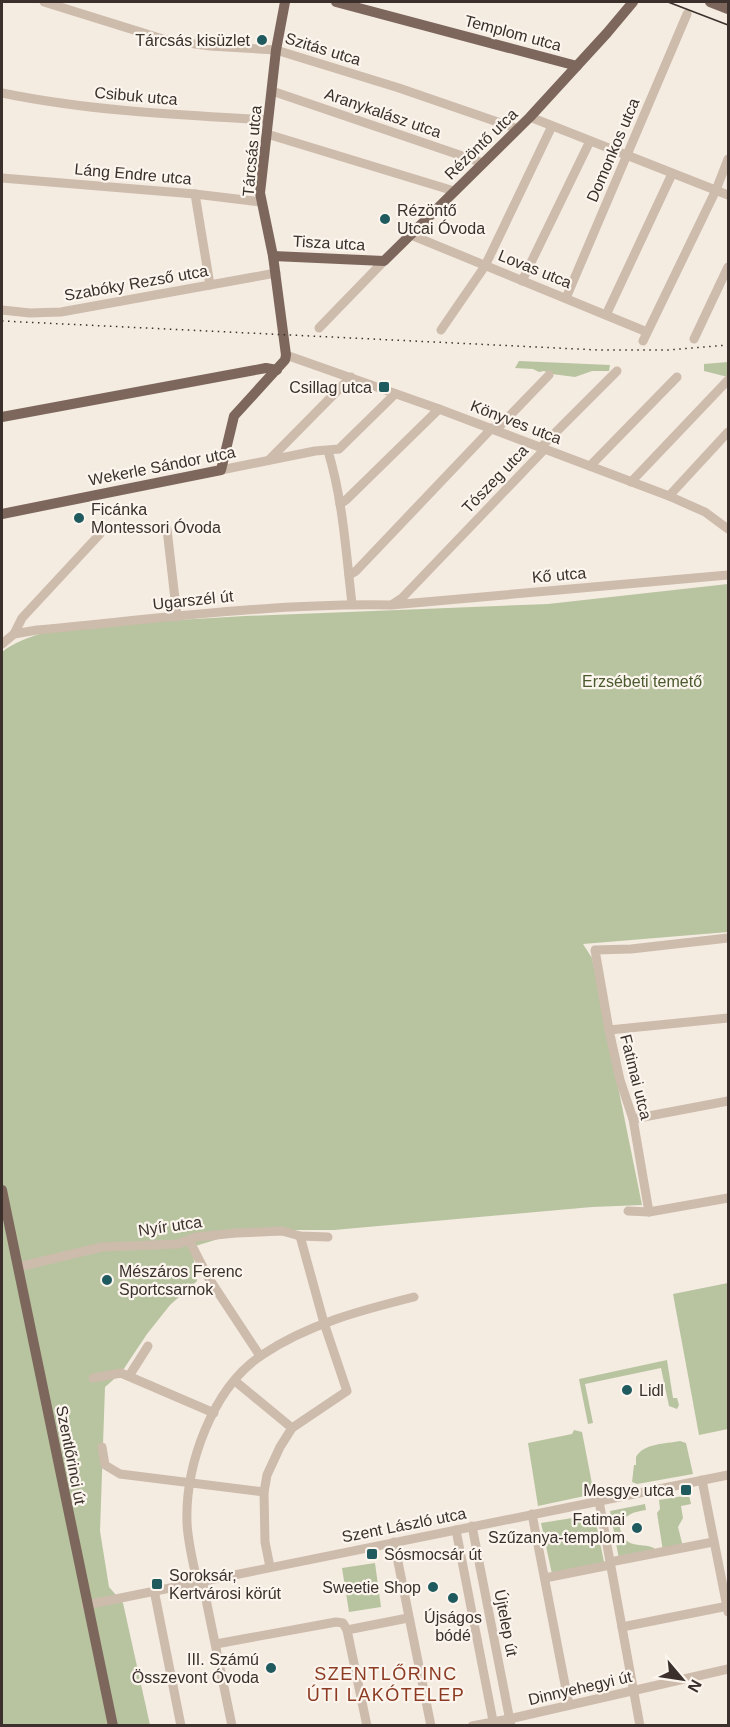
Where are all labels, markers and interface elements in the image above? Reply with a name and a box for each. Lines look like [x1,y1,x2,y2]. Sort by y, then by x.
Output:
street label: Templom utca [463,12,563,54]
street label: Szitás utca [283,29,363,69]
place label: Tárcsás kisüzlet [135,32,251,49]
marker: Tárcsás kisüzlet [255,33,269,47]
street label: Csibuk utca [94,84,178,108]
street label: Aranykalász utca [323,85,443,141]
street label: Domonkos utca [583,95,643,204]
street label: Tárcsás utca [240,105,264,197]
street label: Rézöntő utca [441,105,521,183]
street label: Láng Endre utca [74,160,192,188]
place label: Rézöntő Utcai Óvoda [397,202,485,237]
marker: Rézöntő Utcai Óvoda [378,212,392,226]
street label: Tisza utca [292,233,366,253]
street label: Lovas utca [496,247,574,291]
street label: Szabóky Rezső utca [63,262,209,304]
place label: Csillag utca [289,379,372,396]
marker: Csillag utca [377,380,391,394]
street label: Könyves utca [468,397,564,447]
street label: Tószeg utca [459,442,531,516]
street label: Wekerle Sándor utca [87,443,237,489]
place label: Ficánka Montessori Óvoda [91,501,221,536]
marker: Ficánka Montessori Óvoda [72,511,86,525]
street label: Kő utca [531,564,587,586]
street label: Ugarszél út [152,587,235,613]
park label: Erzsébeti temető [582,673,702,690]
street label: Fatimai utca [617,1033,655,1121]
street label: Nyír utca [137,1213,203,1239]
place label: Mészáros Ferenc Sportcsarnok [119,1263,243,1298]
marker: Mészáros Ferenc Sportcsarnok [100,1273,114,1287]
place label: Lidl [639,1382,664,1399]
marker: Lidl [620,1383,634,1397]
street label: Szentlőrinci út [53,1404,89,1506]
place label: Mesgye utca [583,1482,674,1499]
marker: Mesgye utca [679,1483,693,1497]
street label: Szent László utca [340,1505,468,1545]
place label: Fatimai Szűzanya-templom [488,1511,625,1546]
marker: Fatimai Szűzanya-templom [630,1521,644,1535]
place label: Sósmocsár út [384,1546,482,1563]
marker: Sósmocsár út [365,1547,379,1561]
place label: Soroksár, Kertvárosi körút [169,1567,282,1602]
marker: Soroksár, Kertvárosi körút [150,1577,164,1591]
place label: Sweetie Shop [322,1579,421,1596]
marker: Sweetie Shop [426,1580,440,1594]
street label: Újtelep út [491,1588,522,1658]
marker: Újságos bódé [446,1591,460,1605]
place label: Újságos bódé [424,1608,482,1644]
north arrow [652,1649,712,1709]
place label: III. Számú Összevont Óvoda [132,1651,259,1686]
marker: III. Számú Összevont Óvoda [264,1661,278,1675]
district label: SZENTLŐRINC ÚTI LAKÓTELEP [307,1663,465,1705]
street label: Dinnyehegyi út [527,1668,634,1708]
text: N [684,1677,705,1695]

